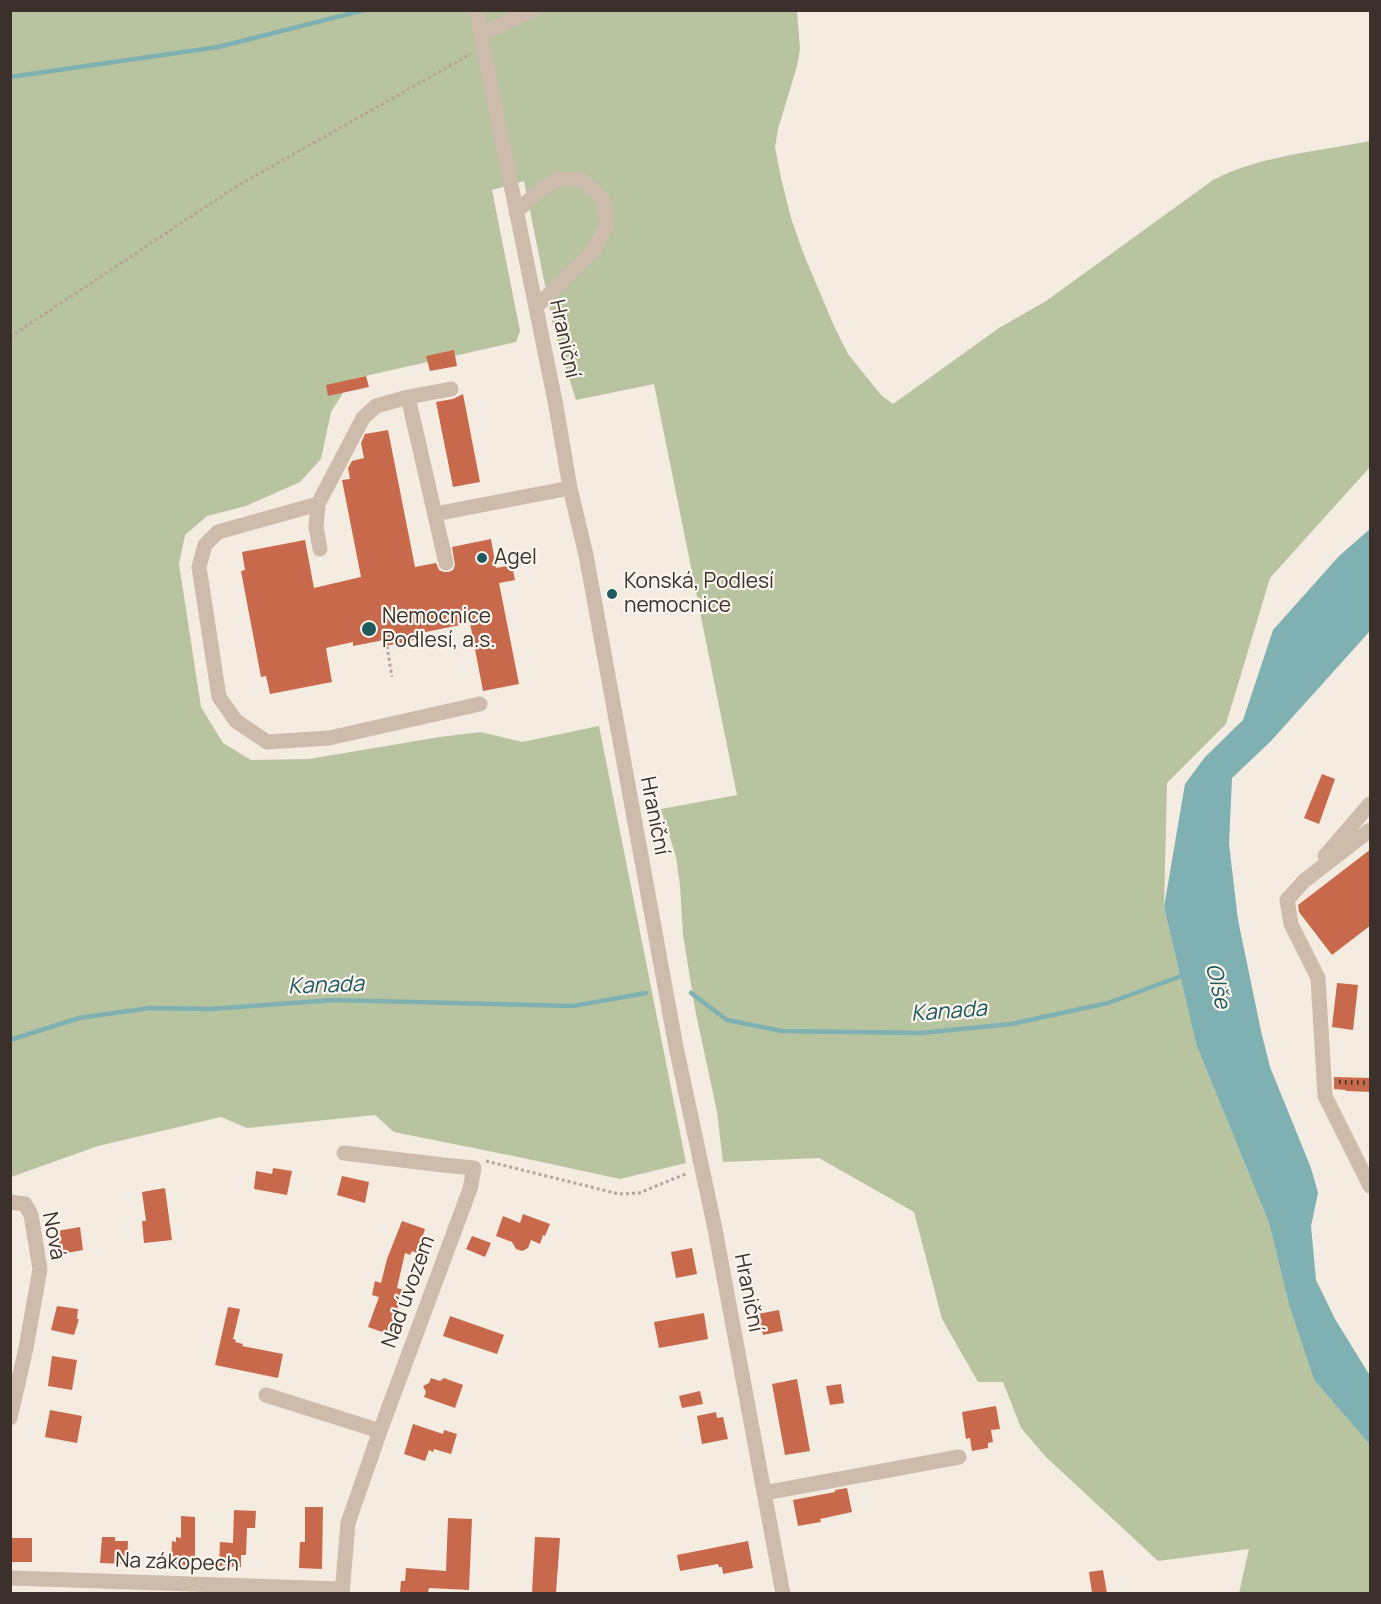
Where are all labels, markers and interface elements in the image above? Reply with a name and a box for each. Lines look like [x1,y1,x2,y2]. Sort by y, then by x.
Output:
street label: Hraniční [543,297,585,381]
place label: Agel [494,545,537,571]
marker: Agel [475,551,489,565]
place label: Konská, Podlesí nemocnice [624,569,774,619]
marker: Konská, Podlesí nemocnice [605,587,619,601]
place label: Nemocnice Podlesí, a.s. [382,604,496,654]
marker: Nemocnice Podlesí, a.s. [360,620,378,638]
street label: Hraniční [634,775,674,857]
water label: Olše [1199,961,1235,1011]
water label: Kanada [288,971,364,1001]
water label: Kanada [910,996,988,1028]
street label: Nová [36,1210,70,1262]
street label: Nad úvozem [377,1233,441,1351]
street label: Hraniční [728,1252,768,1334]
street label: Na zákopech [115,1548,239,1578]

